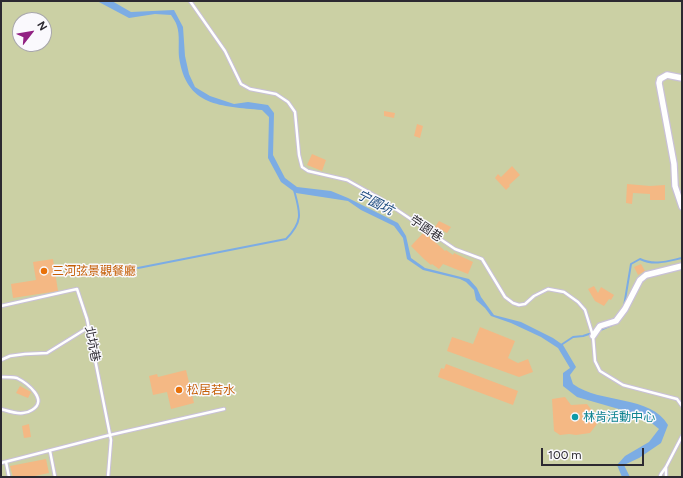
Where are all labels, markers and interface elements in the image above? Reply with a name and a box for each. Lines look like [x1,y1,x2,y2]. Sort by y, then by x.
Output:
north arrow [12,12,52,52]
text: N [34,19,50,33]
water label: 宁園坑 [354,187,396,219]
street label: 苧園巷 [407,213,445,245]
place label: 三河弦景觀餐廳 [52,264,136,278]
marker: 三河弦景觀餐廳 [39,266,49,276]
street label: 北坑巷 [81,325,103,363]
place label: 松居若水 [187,383,235,397]
marker: 松居若水 [174,385,184,395]
place label: 林肯活動中心 [583,410,655,424]
marker: 林肯活動中心 [570,412,580,422]
scale bar [543,440,646,466]
text: 100 m [548,448,582,462]

